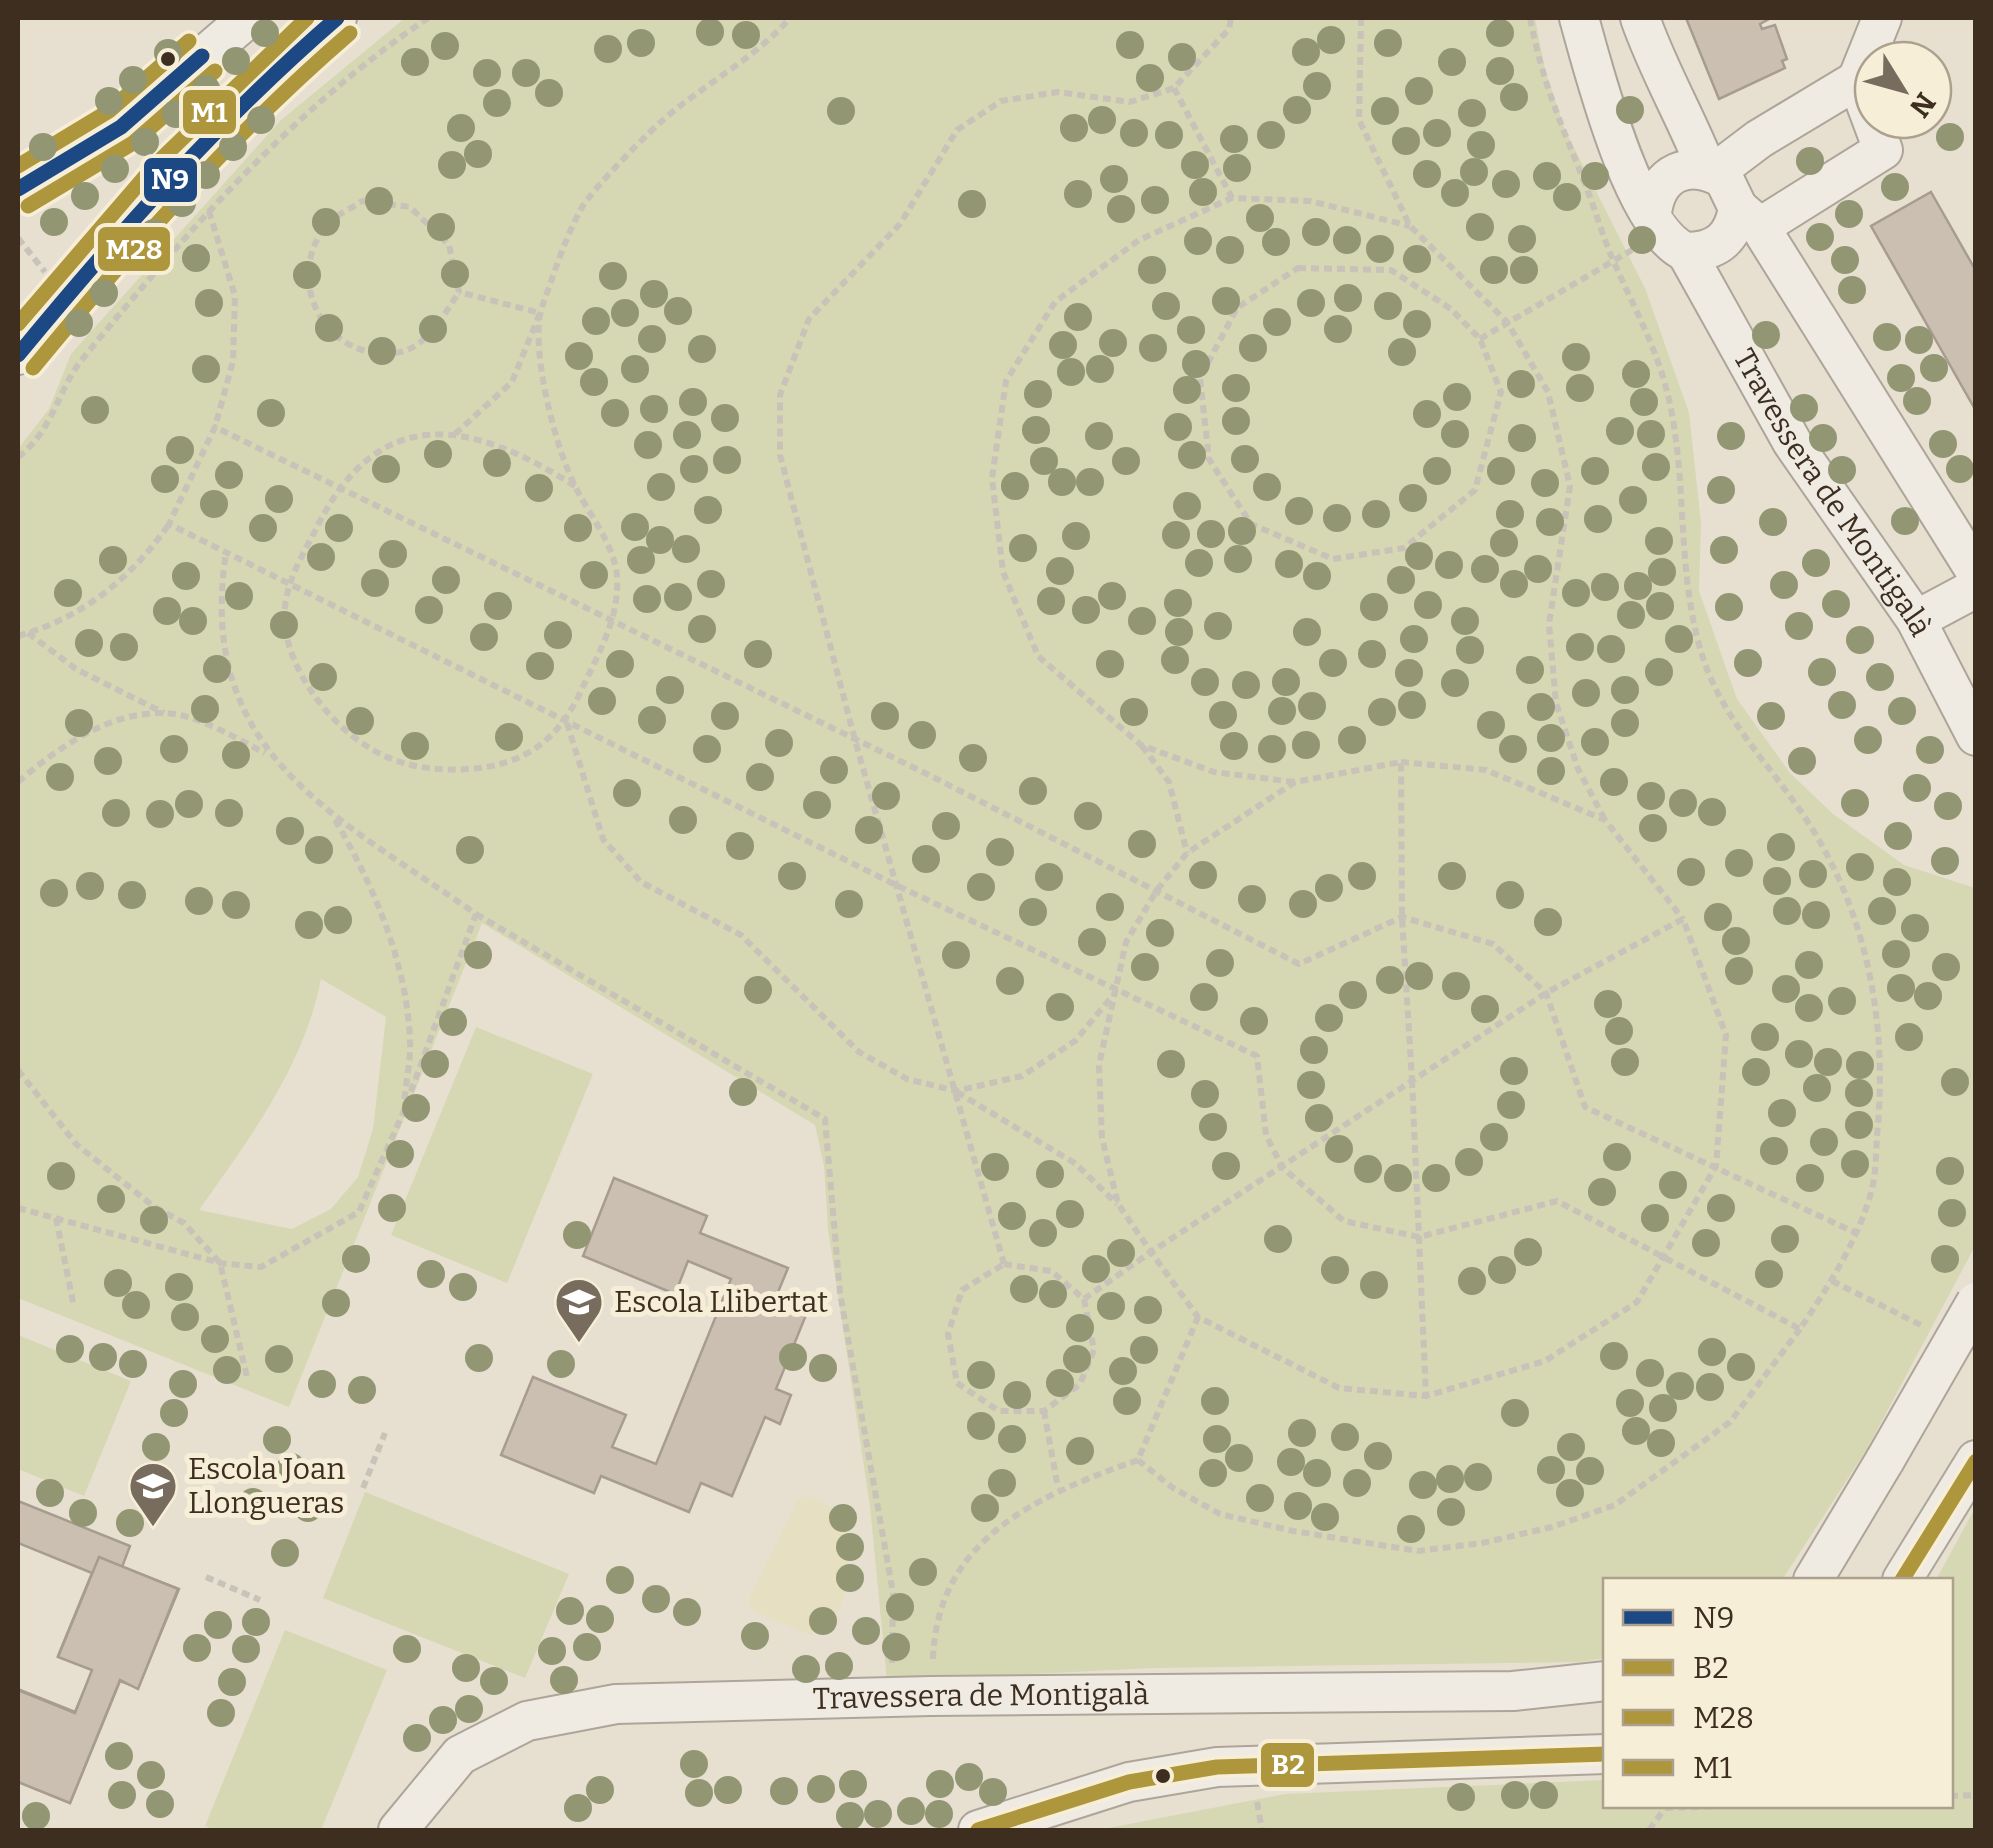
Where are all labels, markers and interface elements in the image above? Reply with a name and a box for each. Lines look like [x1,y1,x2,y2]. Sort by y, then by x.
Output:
north arrow [1853,40,1953,140]
unlabelled marker [158,49,178,69]
text: N [1903,86,1942,123]
line badge: M1 [181,88,238,136]
text: M1 [191,96,227,129]
line badge: N9 [142,156,199,204]
text: N9 [151,163,189,196]
line badge: M28 [96,225,172,273]
text: M28 [105,233,163,266]
street label: Travessera de Montigalà [1726,343,1939,642]
school or university icon: Escola Llibertat [553,1276,605,1344]
place label: Escola Llibertat [614,1284,828,1320]
place label: Escola Joan Llongueras [188,1451,345,1521]
school or university icon: Escola Joan Llongueras [127,1460,179,1528]
legend [1603,1578,1953,1808]
text: N9 [1693,1600,1734,1636]
text: B2 [1693,1650,1729,1686]
street label: Travessera de Montigalà [812,1676,1149,1717]
text: M28 [1693,1700,1754,1736]
line badge: B2 [1259,1741,1316,1789]
text: B2 [1271,1748,1305,1781]
text: M1 [1693,1750,1732,1786]
unlabelled marker [1153,1766,1173,1786]

